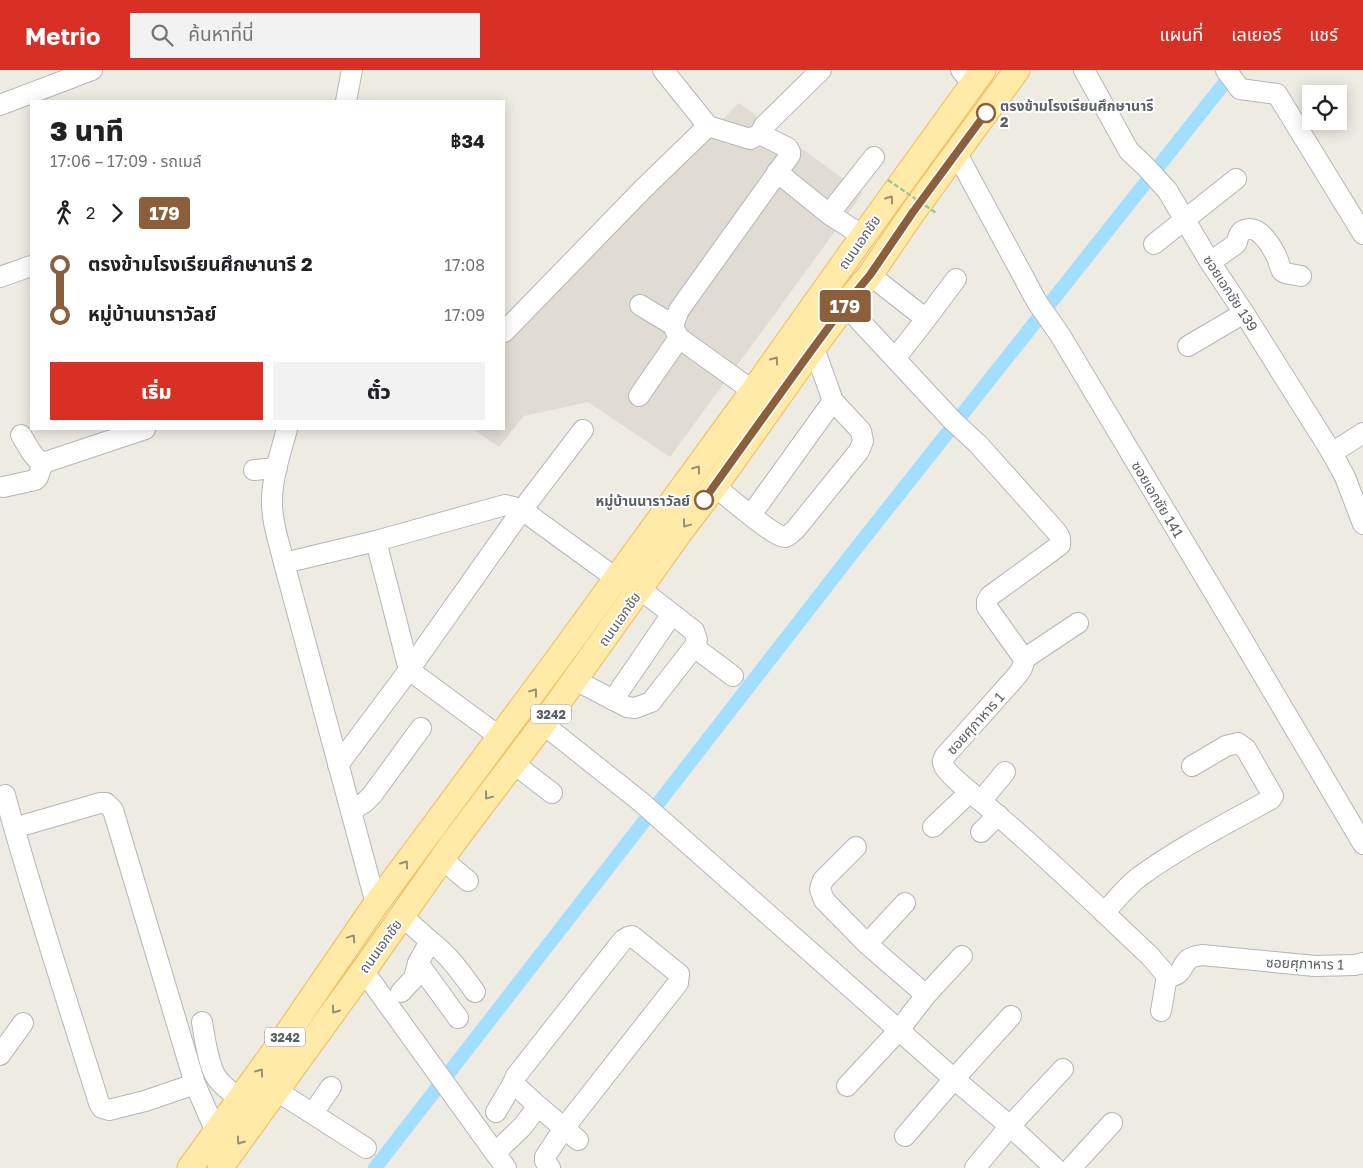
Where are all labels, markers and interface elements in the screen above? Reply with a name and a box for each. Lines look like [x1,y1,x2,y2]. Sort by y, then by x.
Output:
search box [130,13,480,58]
text: Metrio [25,21,100,50]
icon: search [148,21,176,49]
text: ค้นหาที่นี่ [188,22,254,45]
text: แผนที่ [1159,23,1203,45]
text: เลเยอร์ [1231,23,1281,45]
text: แชร์ [1309,23,1338,45]
map controls [1302,85,1347,130]
button: locate [1302,85,1347,130]
place label: ตรงข้ามโรงเรียนศึกษานารี 2 [1000,97,1154,130]
marker: ตรงข้ามโรงเรียนศึกษานารี 2 [976,103,996,123]
text: 3 นาที [50,114,124,147]
text: ฿34 [450,129,485,152]
text: 17:06 – 17:09 · รถเมล์ [50,151,202,171]
one-way arrow [884,196,892,205]
icon: walk [50,199,78,227]
icon: forward [103,199,131,227]
text: 179 [149,202,180,224]
text: 2 [86,203,95,223]
street label: ถนนเอกชัย [834,212,884,272]
text: ตรงข้ามโรงเรียนศึกษานารี 2 [88,252,313,275]
street label: ซอยเอกชัย 139 [1200,252,1262,334]
text: 17:08 [444,255,485,275]
line badge: 179 [816,290,874,322]
text: 179 [830,295,860,317]
text: หมู่บ้านนาราวัลย์ [88,302,216,325]
text: 17:09 [444,305,485,325]
one-way arrow [769,357,778,366]
button: เริ่ม [50,362,263,420]
button: ตั๋ว [273,362,485,420]
street label: ซอยเอกชัย 141 [1129,458,1188,540]
one-way arrow [691,466,699,475]
marker: หมู่บ้านนาราวัลย์ [694,490,714,510]
place label: หมู่บ้านนาราวัลย์ [595,492,690,511]
one-way arrow [684,518,692,527]
street label: ถนนเอกชัย [594,589,644,649]
street label: ซอยศุภาหาร 1 [943,688,1008,758]
one-way arrow [528,689,536,698]
road number: 3242 [531,704,571,724]
one-way arrow [484,791,493,800]
one-way arrow [399,860,408,870]
street label: ถนนเอกชัย [355,916,405,976]
one-way arrow [346,935,356,944]
street label: ซอยศุภาหาร 1 [1266,953,1345,974]
one-way arrow [332,1004,341,1014]
road number: 3242 [265,1028,305,1046]
one-way arrow [254,1069,262,1078]
one-way arrow [237,1135,246,1145]

